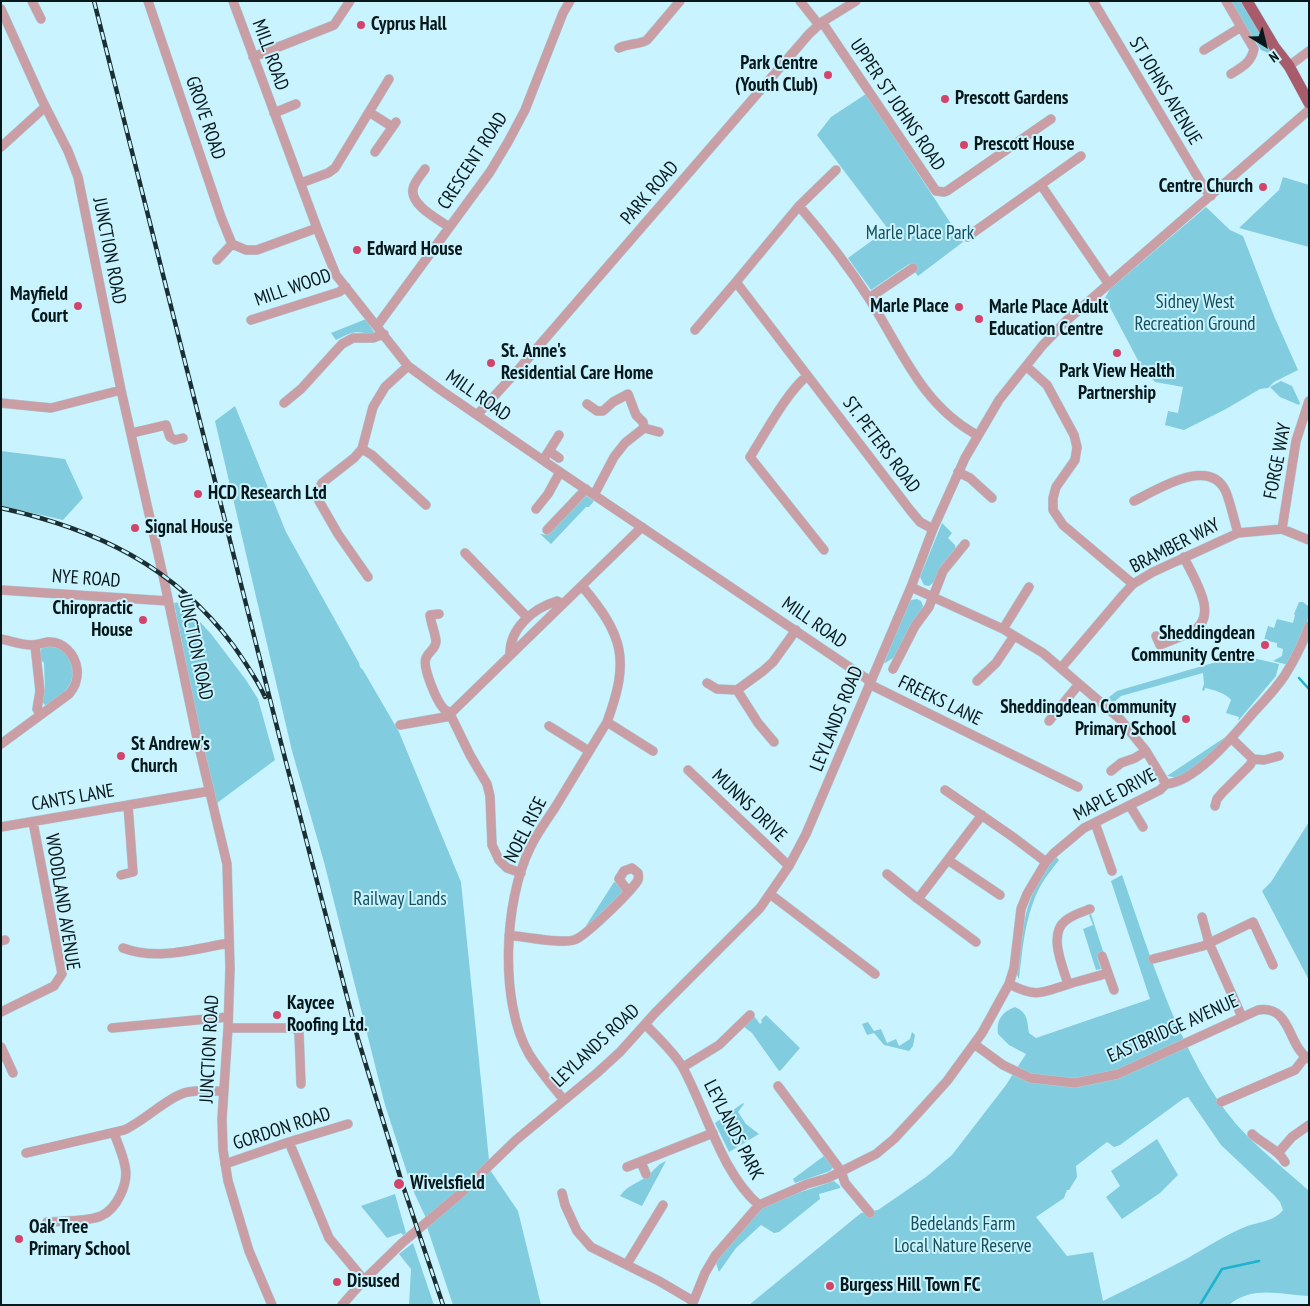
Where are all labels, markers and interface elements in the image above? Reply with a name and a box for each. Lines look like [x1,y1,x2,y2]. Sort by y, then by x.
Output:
place label: Cyprus Hall [371,14,447,36]
street label: MILL ROAD [247,16,293,94]
marker: Cyprus Hall [355,19,367,31]
north arrow [1240,20,1290,70]
street label: ST JOHNS AVENUE [1124,33,1206,149]
street label: UPPER ST JOHNS ROAD [844,35,950,175]
text: N [1265,48,1282,67]
place label: Park Centre (Youth Club) [735,53,818,97]
marker: Park Centre (Youth Club) [822,69,834,81]
street label: GROVE ROAD [180,73,230,163]
place label: Prescott Gardens [955,88,1068,110]
marker: Prescott Gardens [939,93,951,105]
street label: CRESCENT ROAD [433,108,513,214]
place label: Prescott House [974,134,1075,156]
marker: Prescott House [958,139,970,151]
street label: PARK ROAD [616,157,684,229]
place label: Centre Church [1159,176,1253,198]
marker: Centre Church [1257,181,1269,193]
street label: JUNCTION ROAD [87,196,131,306]
park label: Marle Place Park [866,223,974,245]
place label: Edward House [367,239,463,261]
marker: Edward House [351,244,363,256]
street label: MILL WOOD [252,264,334,312]
place label: Mayfield Court [10,284,68,328]
park label: Sidney West Recreation Ground [1135,292,1255,336]
place label: Marle Place [870,296,949,318]
place label: Marle Place Adult Education Centre [989,297,1108,341]
marker: Mayfield Court [72,300,84,312]
marker: Marle Place [953,301,965,313]
marker: Marle Place Adult Education Centre [973,313,985,325]
place label: St. Anne's Residential Care Home [501,341,653,385]
marker: Park View Health Partnership [1111,347,1123,359]
marker: St. Anne's Residential Care Home [485,357,497,369]
place label: Park View Health Partnership [1059,361,1175,405]
street label: MILL ROAD [441,365,515,427]
street label: ST. PETERS ROAD [837,392,925,498]
street label: FORGE WAY [1259,421,1297,501]
place label: HCD Research Ltd [208,483,327,505]
marker: HCD Research Ltd [192,488,204,500]
street label: BRAMBER WAY [1126,514,1224,578]
place label: Signal House [145,517,233,539]
marker: Signal House [129,522,141,534]
street label: NYE ROAD [51,565,121,593]
street label: JUNCTION ROAD [173,592,217,702]
street label: MILL ROAD [777,592,851,654]
place label: Chiropractic House [52,598,133,642]
marker: Chiropractic House [137,614,149,626]
place label: Sheddingdean Community Centre [1131,623,1255,667]
marker: Sheddingdean Community Centre [1259,639,1271,651]
street label: LEYLANDS ROAD [806,663,868,775]
street label: FREEKS LANE [894,671,986,731]
place label: Sheddingdean Community Primary School [1000,697,1176,741]
marker: Sheddingdean Community Primary School [1180,713,1192,725]
place label: St Andrew's Church [131,734,210,778]
marker: St Andrew's Church [115,750,127,762]
street label: MAPLE DRIVE [1070,764,1160,826]
street label: MUNNS DRIVE [707,765,791,847]
street label: CANTS LANE [30,780,116,816]
street label: NOEL RISE [500,793,552,867]
street label: WOODLAND AVENUE [40,832,84,972]
park label: Railway Lands [353,889,447,911]
street label: EASTBRIDGE AVENUE [1104,990,1242,1068]
place label: Kaycee Roofing Ltd. [287,993,368,1037]
street label: JUNCTION ROAD [196,994,224,1104]
street label: LEYLANDS ROAD [547,1000,645,1092]
marker: Kaycee Roofing Ltd. [271,1009,283,1021]
street label: LEYLANDS PARK [698,1076,768,1184]
street label: GORDON ROAD [230,1103,334,1155]
place label: Wivelsfield [410,1173,485,1195]
marker: Wivelsfield [392,1177,406,1191]
park label: Bedelands Farm Local Nature Reserve [894,1214,1032,1258]
place label: Oak Tree Primary School [29,1217,130,1261]
marker: Oak Tree Primary School [13,1233,25,1245]
place label: Disused [347,1271,400,1293]
place label: Burgess Hill Town FC [840,1275,980,1297]
marker: Disused [331,1276,343,1288]
marker: Burgess Hill Town FC [824,1280,836,1292]

